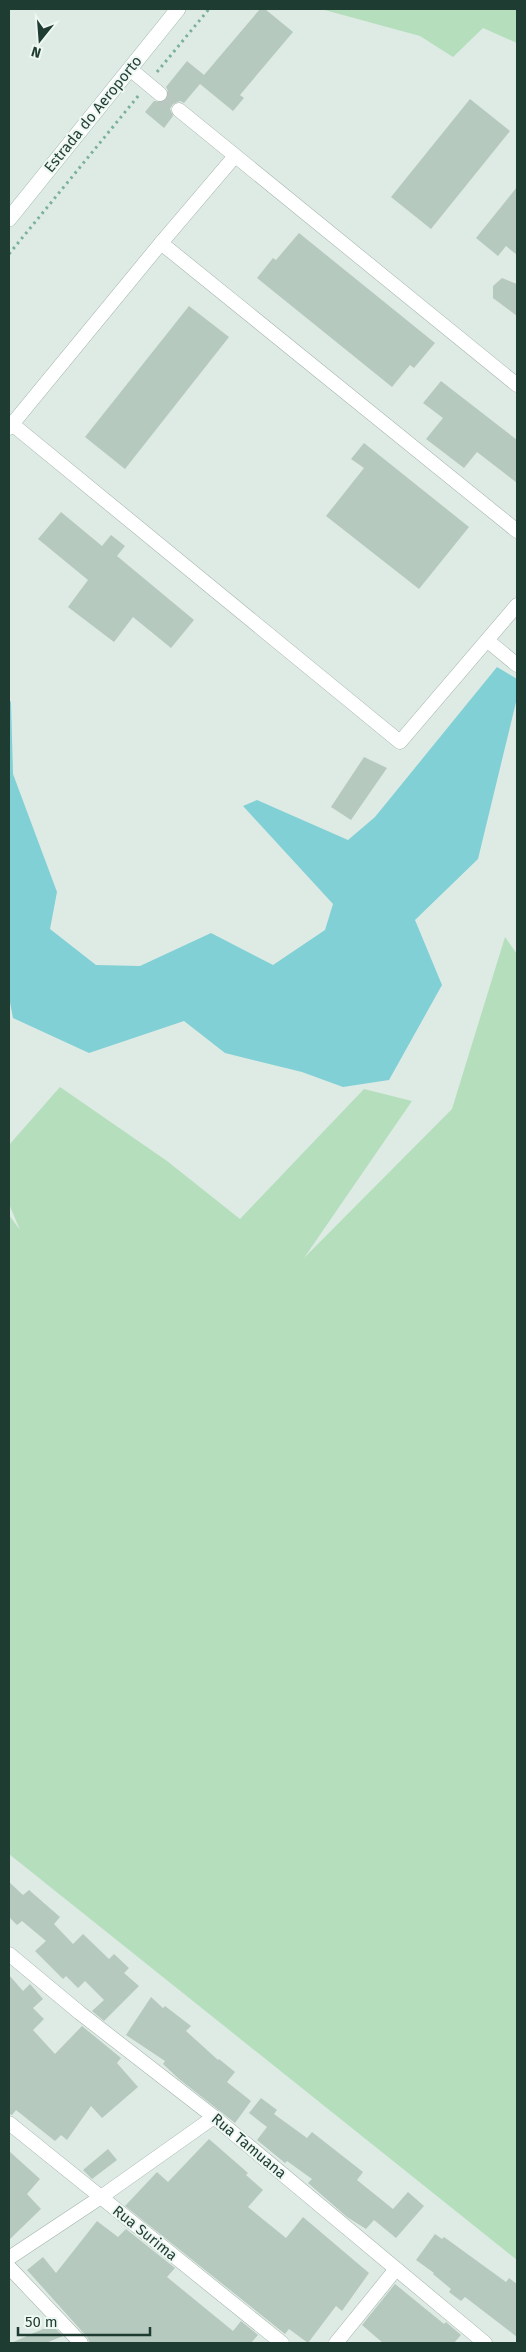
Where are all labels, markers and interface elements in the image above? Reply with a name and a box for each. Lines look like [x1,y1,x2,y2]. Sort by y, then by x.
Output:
north arrow [15,15,65,65]
text: N [29,42,43,61]
street label: Estrada do Aeroporto [40,52,146,176]
street label: Rua Tamuana [208,2110,290,2182]
street label: Rua Surima [109,2201,181,2265]
scale bar [18,2304,150,2336]
text: 50 m [25,2313,58,2331]

